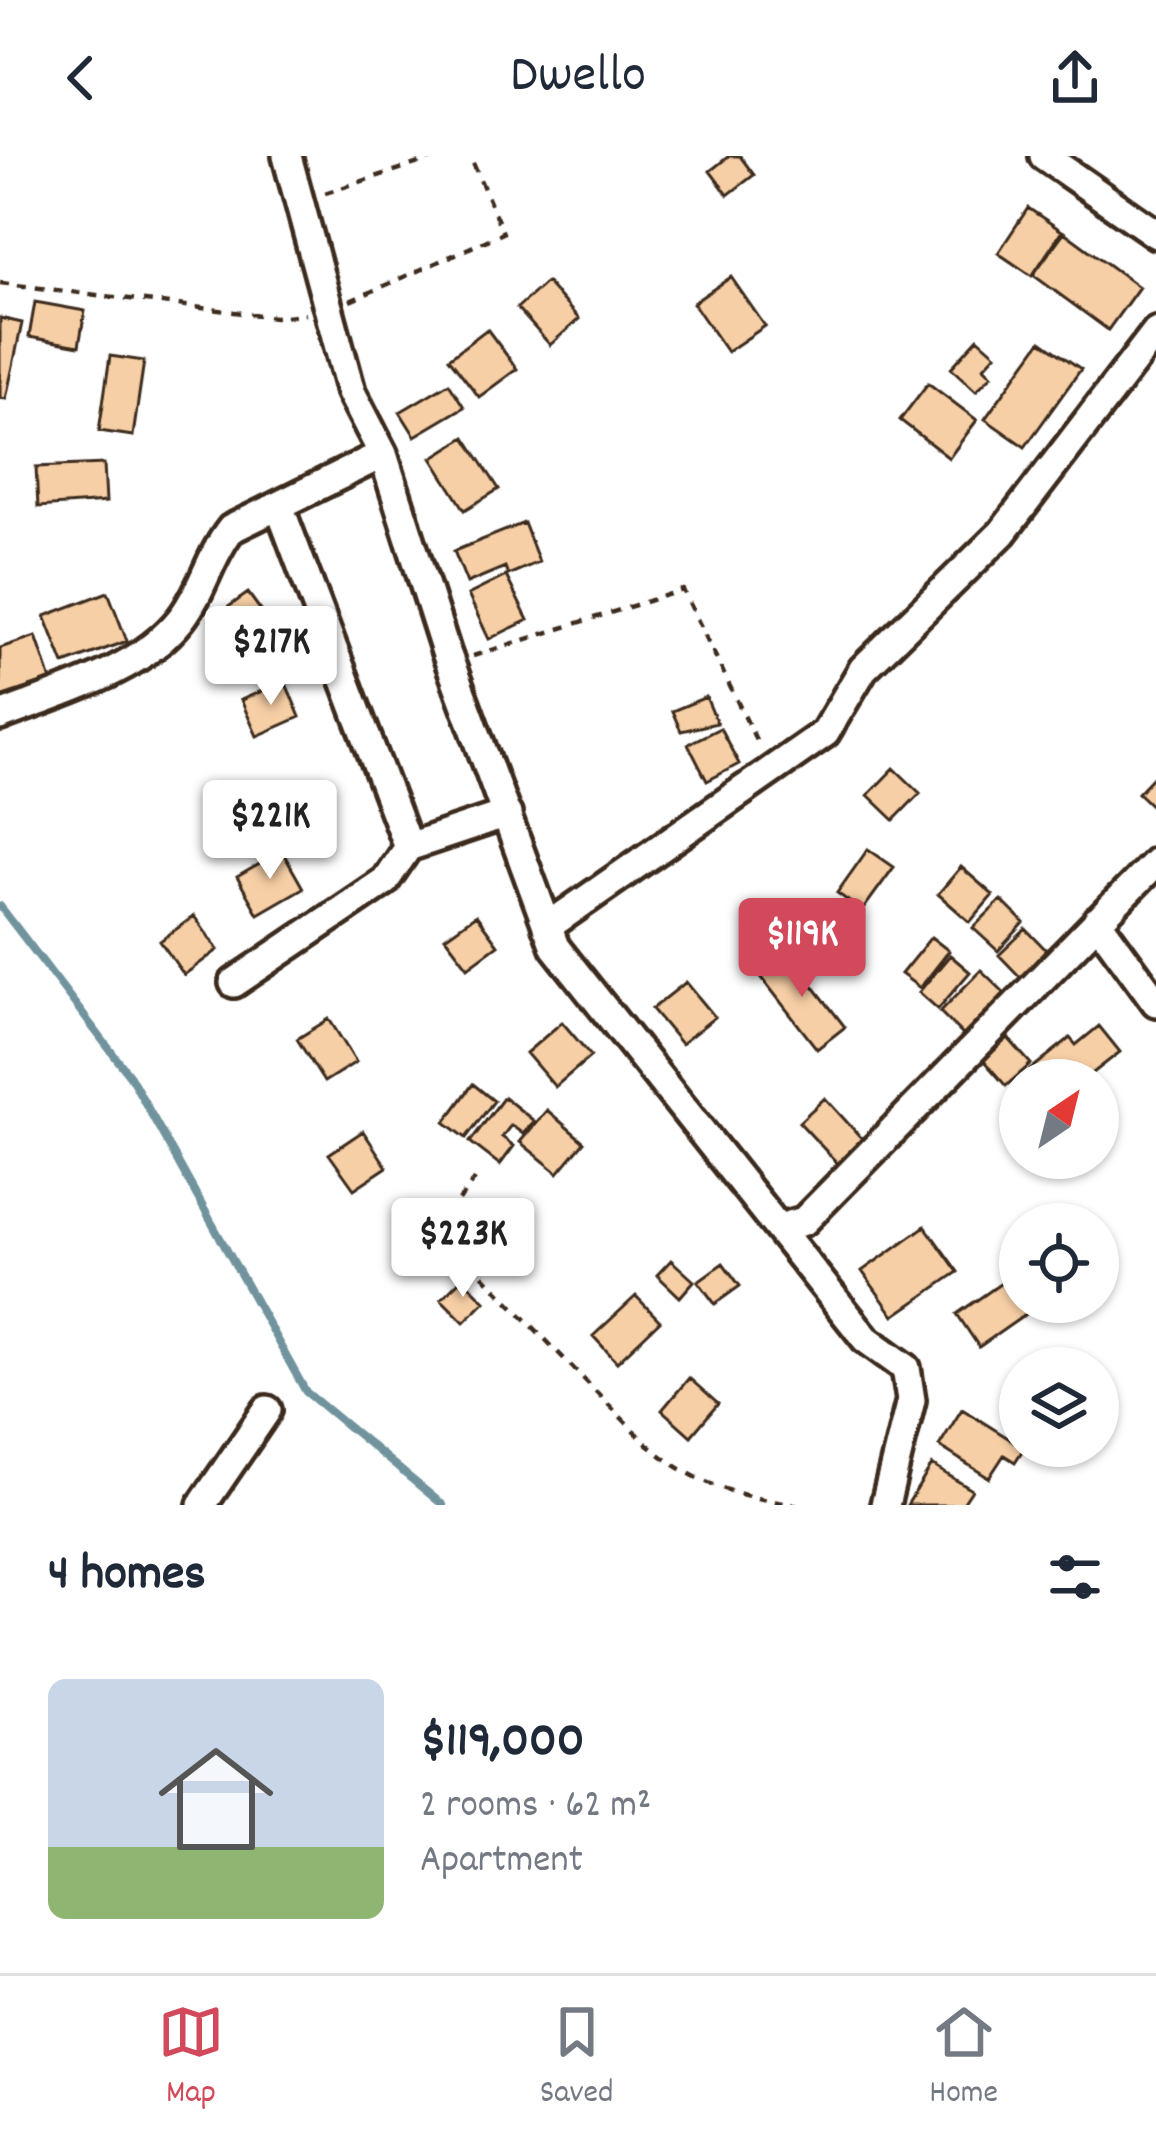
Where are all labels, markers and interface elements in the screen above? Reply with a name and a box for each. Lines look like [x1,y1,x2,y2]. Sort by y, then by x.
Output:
text: Dwello [510,40,646,117]
icon: back [48,45,114,111]
icon: share [1042,45,1108,111]
pin: $217K [187,606,355,708]
text: $217K [232,617,310,672]
pin: $221K [186,780,354,882]
text: $221K [230,791,310,846]
pin: $119K [718,898,886,1000]
text: $119K [766,909,838,964]
north arrow [999,1059,1119,1179]
map controls [999,1059,1119,1467]
pin: $223K [379,1198,547,1300]
button: locate [999,1203,1119,1323]
text: $223K [418,1209,508,1264]
button: layers [999,1347,1119,1467]
text: 4 homes [48,1541,206,1613]
icon: filters [1042,1544,1108,1610]
text: $119,000 [420,1708,585,1780]
icon: home [144,1727,288,1871]
text: 2 rooms · 62 m² [420,1780,651,1835]
text: Apartment [420,1835,583,1890]
tab: Map [158,1999,224,2118]
tab: Saved [540,1999,613,2118]
tab: Home [929,1999,998,2118]

